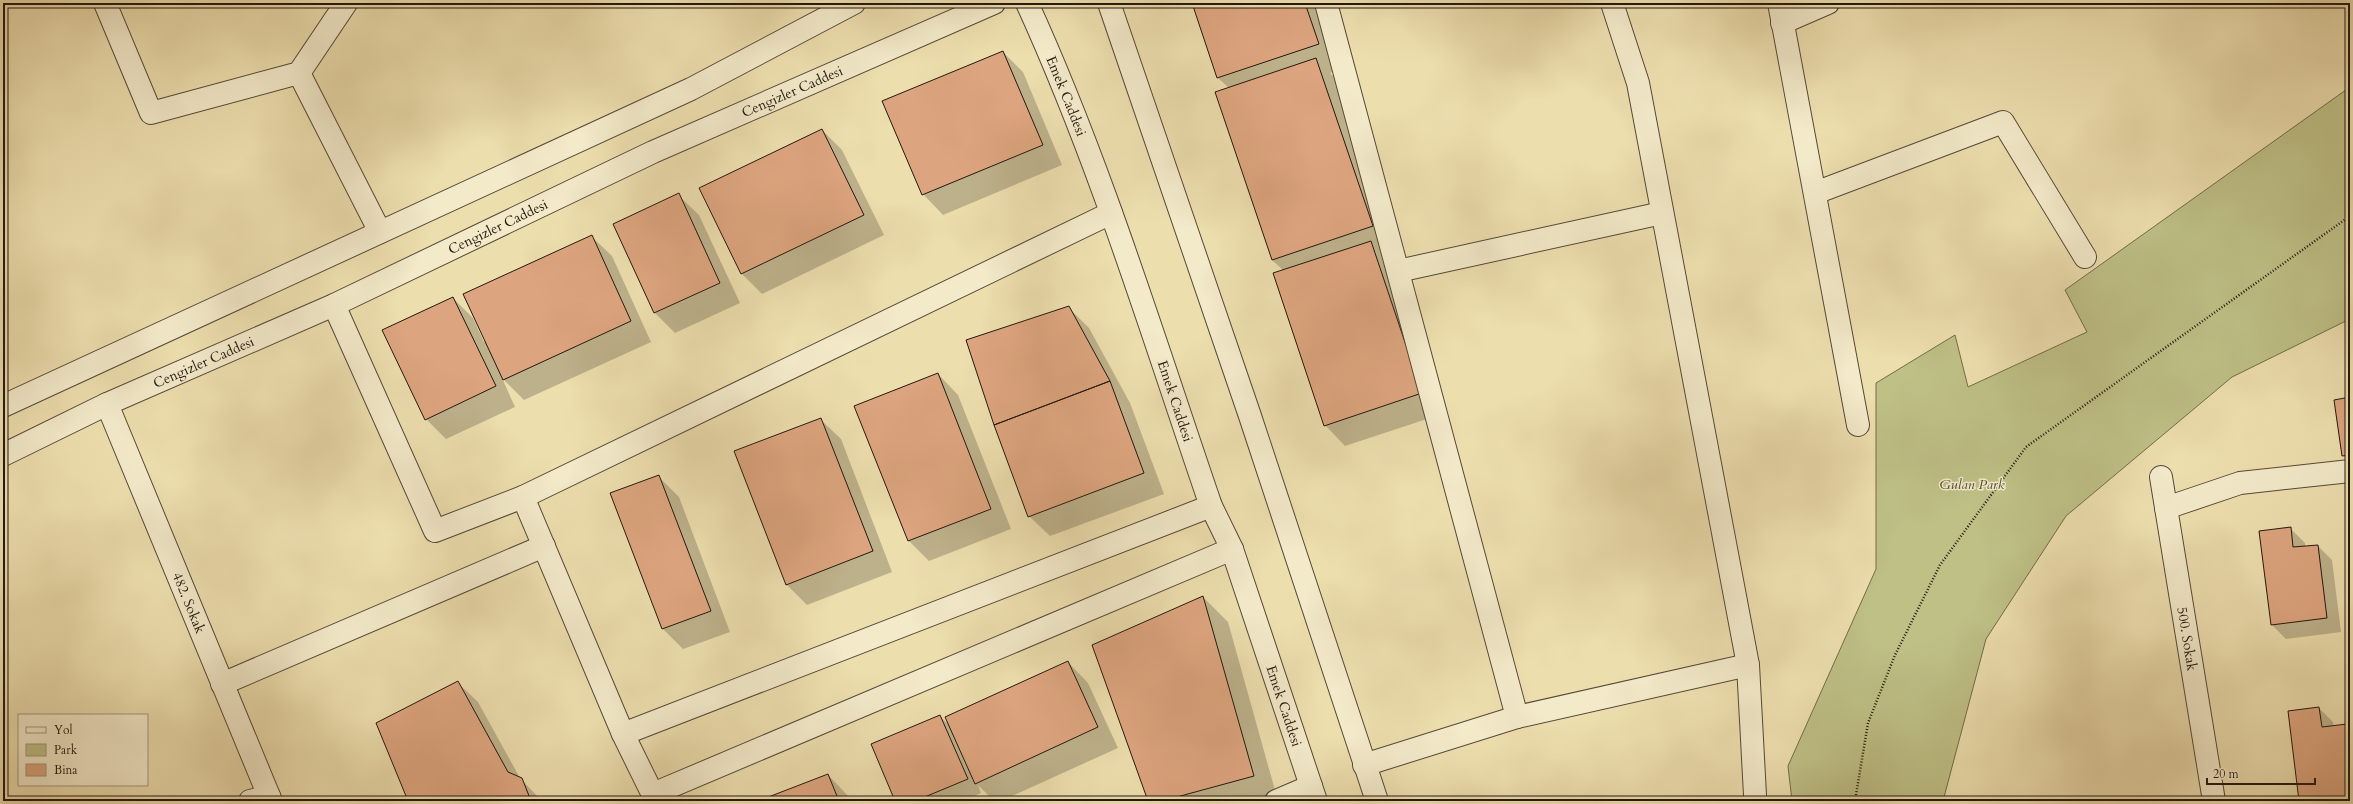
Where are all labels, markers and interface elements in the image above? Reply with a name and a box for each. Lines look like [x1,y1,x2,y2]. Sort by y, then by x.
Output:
street label: Emek Caddesi [1042,53,1091,139]
street label: Cengizler Caddesi [738,61,846,122]
street label: Cengizler Caddesi [445,194,551,259]
street label: Cengizler Caddesi [150,332,257,392]
street label: Emek Caddesi [1153,358,1198,444]
park label: Gulan Park [1939,475,2005,494]
street label: 482. Sokak [168,569,210,637]
street label: 500. Sokak [2173,605,2202,673]
street label: Emek Caddesi [1262,663,1307,749]
legend [18,714,148,786]
text: Yol [54,722,73,738]
text: Park [54,742,78,758]
scale bar [2207,760,2315,786]
text: Bina [54,762,78,778]
text: 20 m [2213,766,2240,782]

